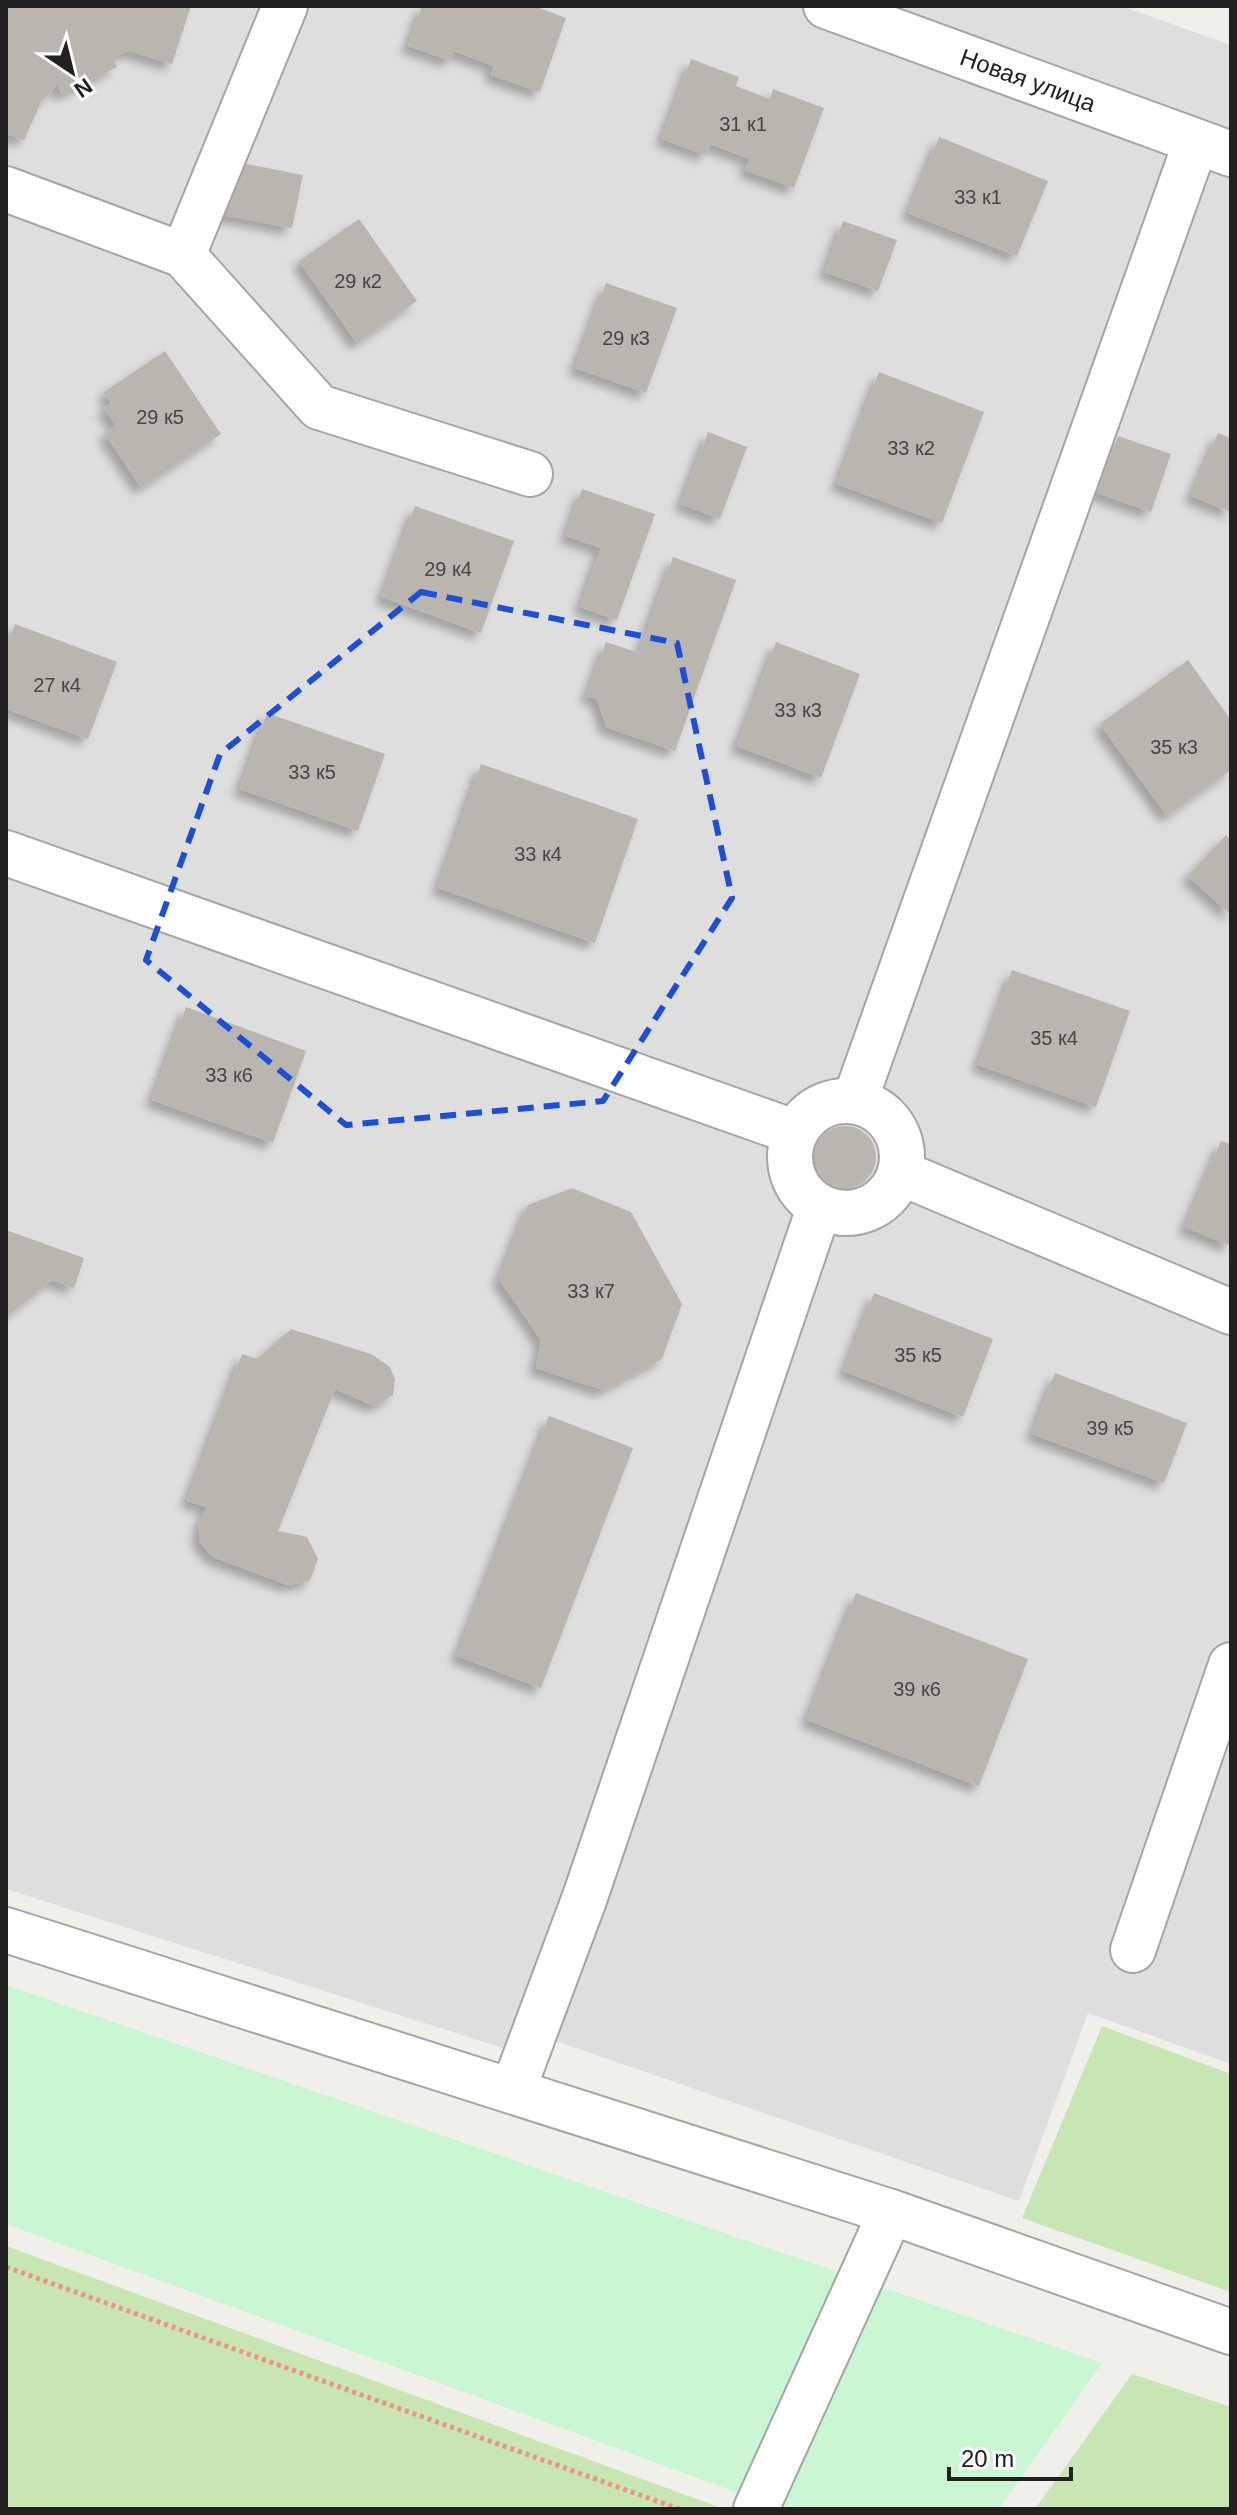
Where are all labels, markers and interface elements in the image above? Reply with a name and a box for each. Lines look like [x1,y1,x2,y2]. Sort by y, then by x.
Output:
north arrow [32,32,112,112]
street label: Новая улица [957,43,1100,117]
text: N [70,73,97,103]
house number: 31 к1 [719,113,767,135]
house number: 33 к1 [954,186,1002,208]
house number: 29 к2 [334,270,382,292]
house number: 29 к3 [602,327,650,349]
house number: 29 к5 [136,406,184,428]
house number: 33 к2 [887,437,935,459]
house number: 29 к4 [424,558,472,580]
house number: 27 к4 [33,674,81,696]
house number: 33 к3 [774,699,822,721]
house number: 35 к3 [1150,736,1198,758]
house number: 33 к5 [288,761,336,783]
house number: 33 к4 [514,843,562,865]
house number: 35 к4 [1030,1027,1078,1049]
house number: 33 к6 [205,1064,253,1086]
house number: 33 к7 [567,1280,615,1302]
house number: 35 к5 [894,1344,942,1366]
house number: 39 к5 [1086,1417,1134,1439]
house number: 39 к6 [893,1678,941,1700]
scale bar [949,2431,1071,2481]
text: 20 m [961,2445,1014,2472]

